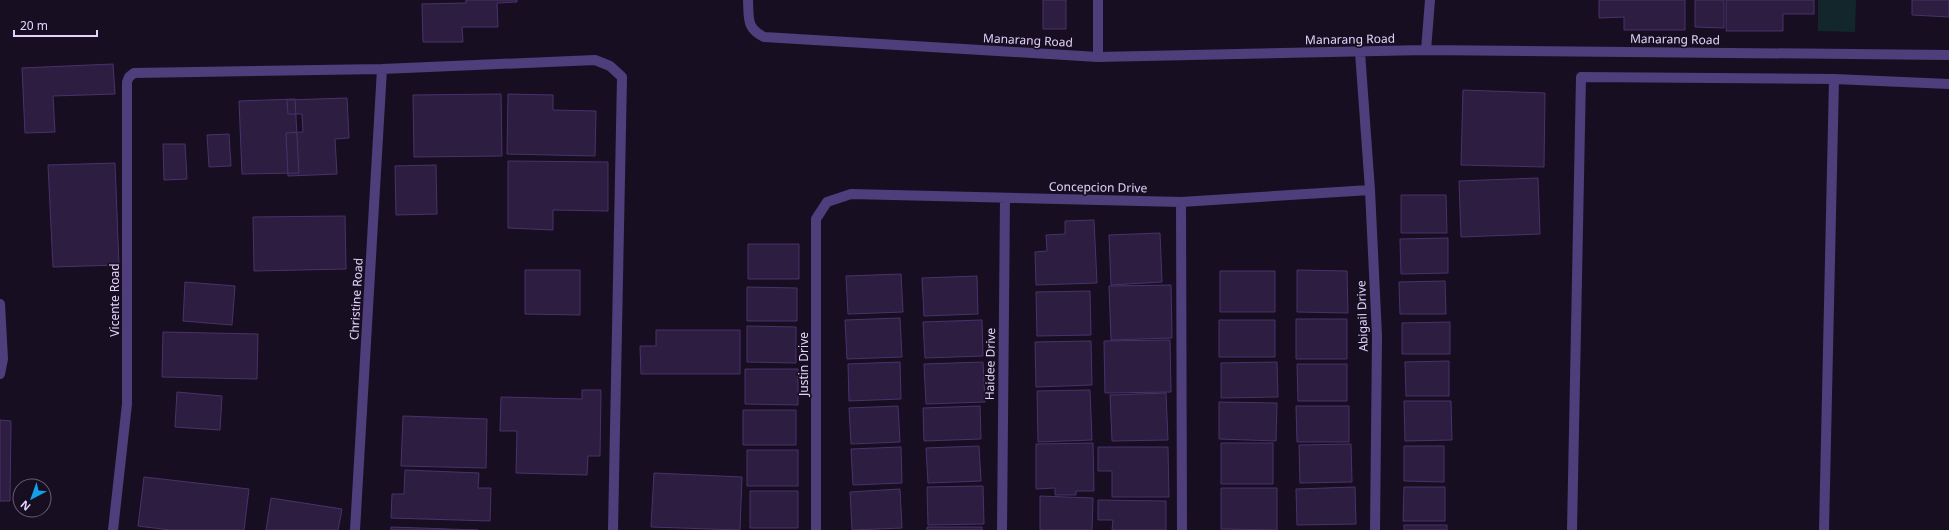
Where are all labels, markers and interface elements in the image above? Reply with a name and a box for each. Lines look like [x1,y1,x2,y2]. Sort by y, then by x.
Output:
scale bar [14,12,97,38]
text: 20 m [20,17,48,34]
street label: Manarang Road [983,29,1073,51]
street label: Manarang Road [1305,30,1395,48]
street label: Manarang Road [1630,30,1720,48]
street label: Concepcion Drive [1049,178,1148,196]
street label: Christine Road [345,257,367,341]
street label: Vicente Road [106,263,123,337]
street label: Abigail Drive [1352,280,1372,352]
street label: Haidee Drive [981,327,999,400]
street label: Justin Drive [795,332,812,397]
north arrow [12,478,52,518]
text: N [17,497,33,515]

